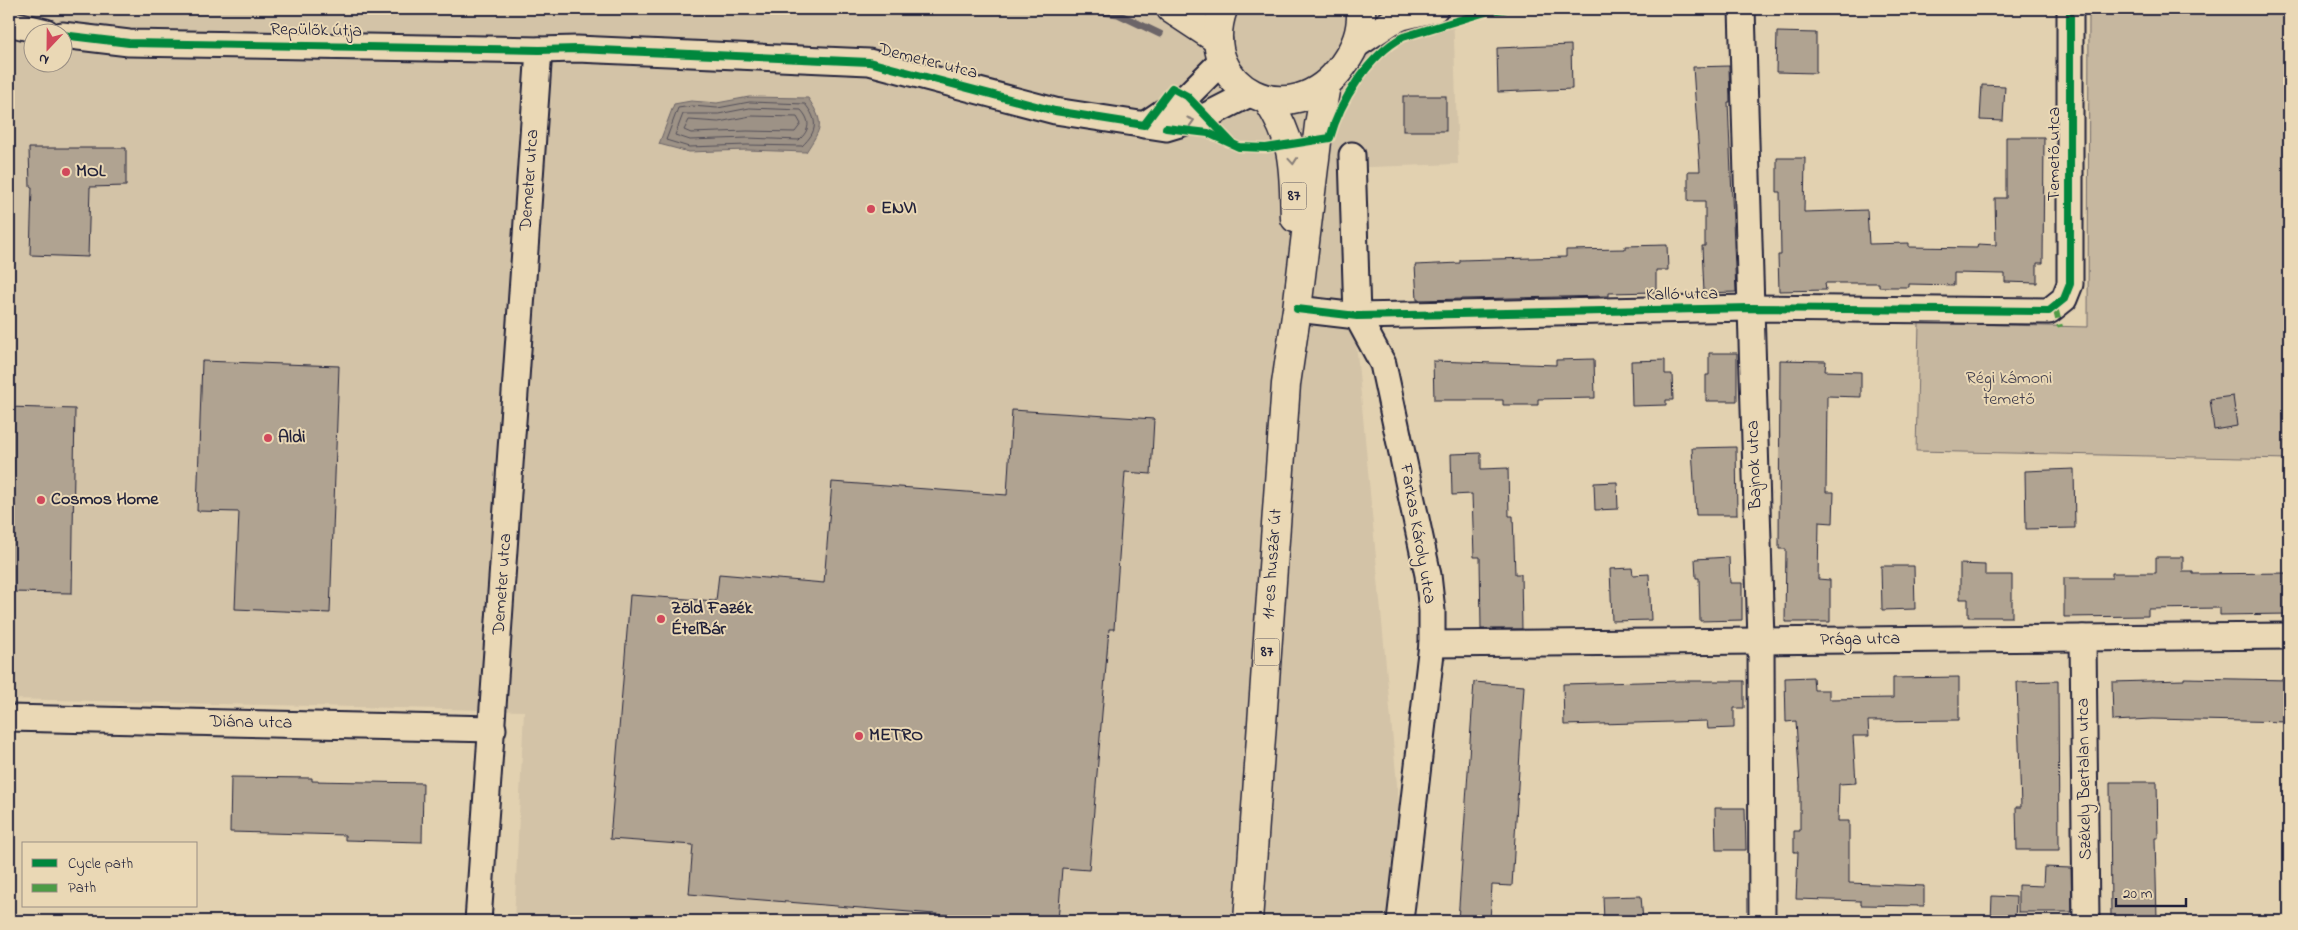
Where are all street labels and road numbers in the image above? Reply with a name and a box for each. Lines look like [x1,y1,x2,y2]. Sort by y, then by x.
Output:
street label: Repülők útja [270,17,362,45]
street label: Demeter utca [875,37,980,87]
street label: Temető utca [2042,107,2068,201]
street label: Demeter utca [513,128,547,233]
road number: 87 [1282,182,1306,210]
street label: Kalló utca [1646,281,1718,309]
street label: Bajnok utca [1740,420,1770,511]
street label: Farkas Károly utca [1392,461,1442,606]
street label: 11-es huszár út [1256,508,1290,620]
street label: Demeter utca [486,532,520,637]
street label: Prága utca [1820,626,1900,655]
road number: 87 [1254,638,1280,666]
street label: Székely Bertalan utca [2071,698,2099,860]
street label: Diána utca [208,709,293,737]

